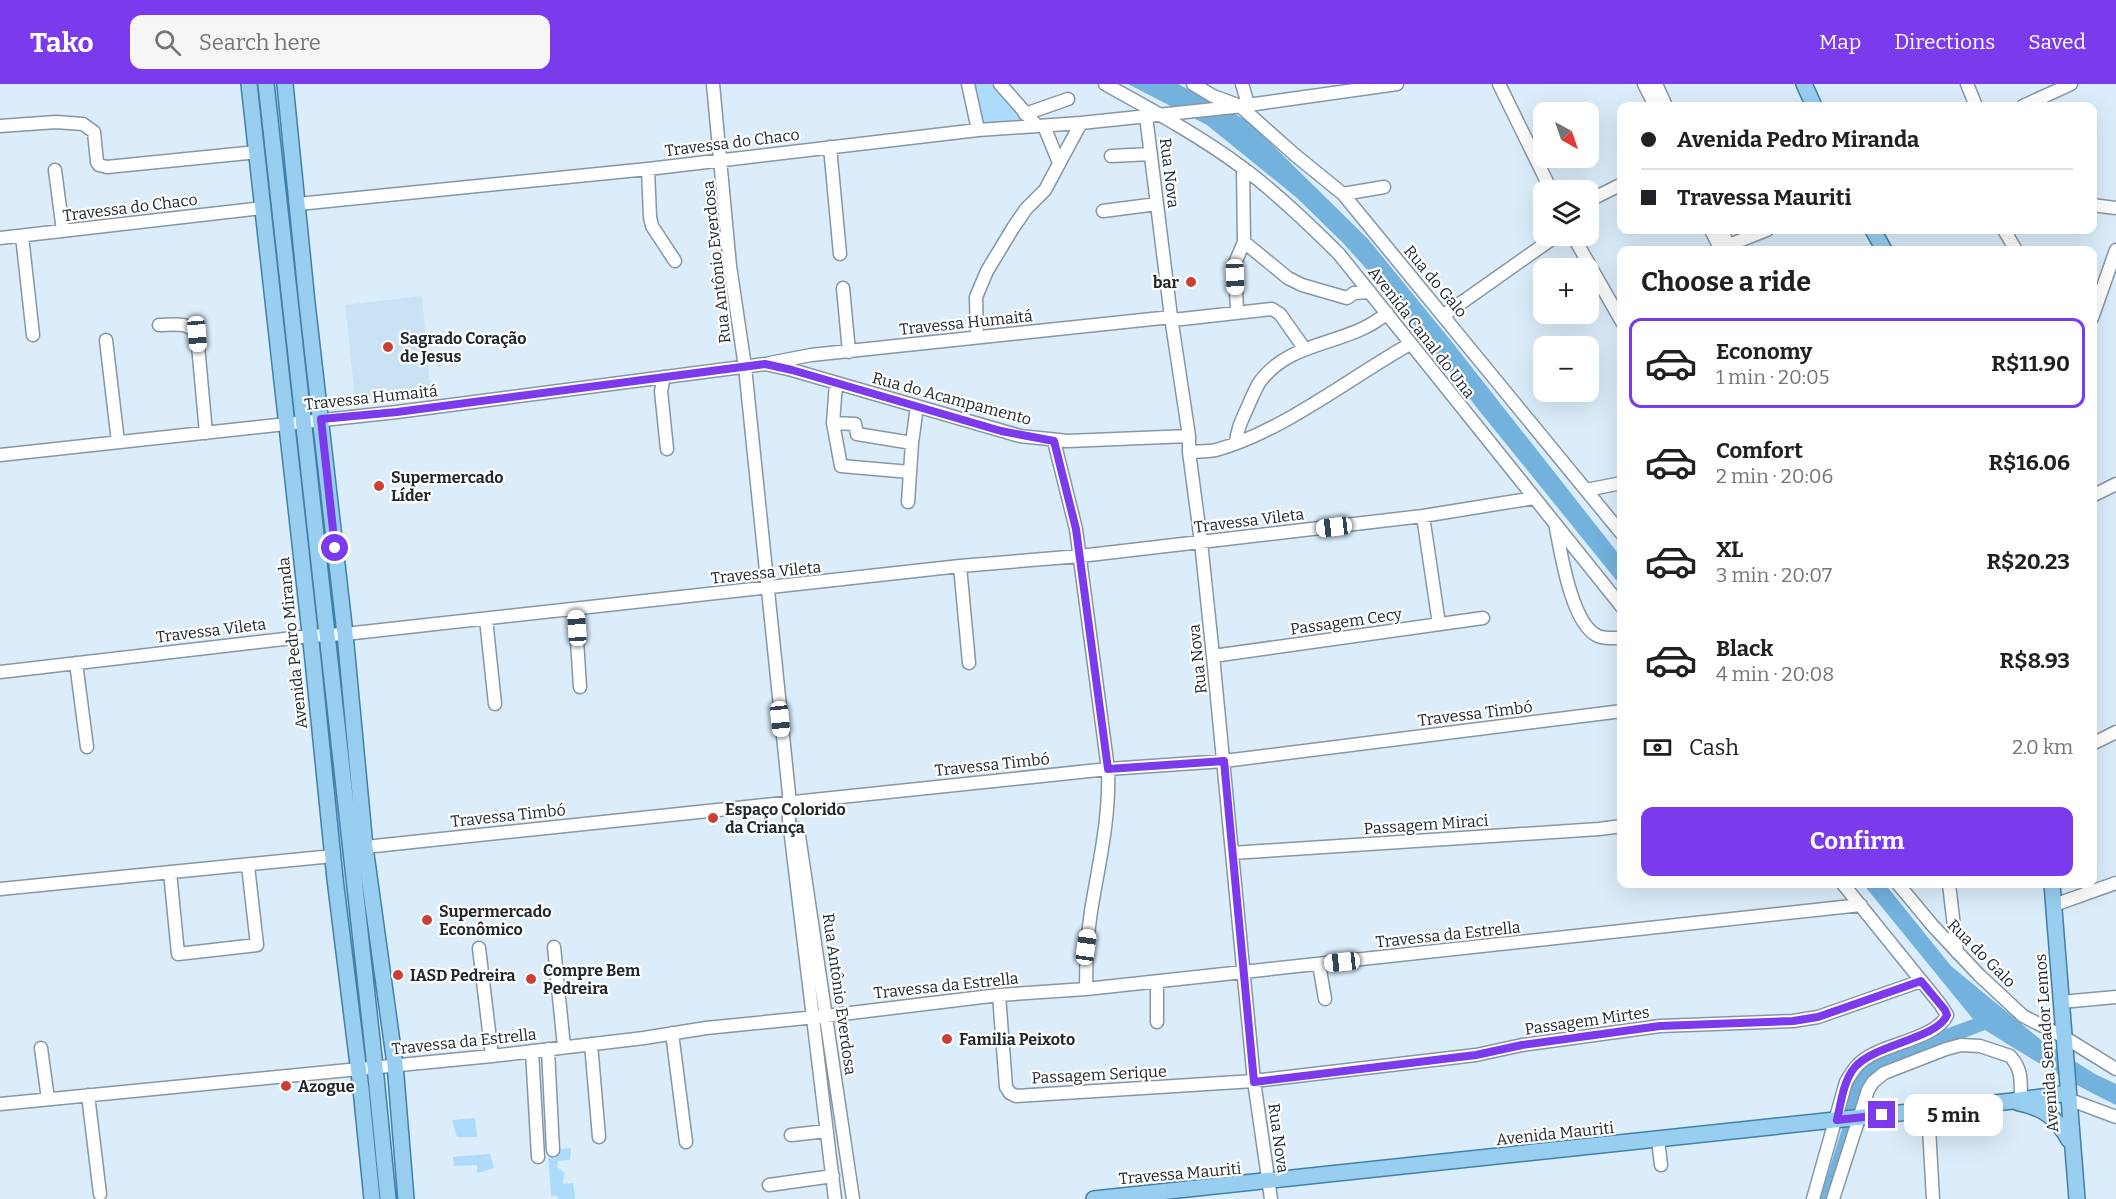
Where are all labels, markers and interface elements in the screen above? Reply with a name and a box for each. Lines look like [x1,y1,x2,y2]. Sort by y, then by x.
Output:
search box [130,15,550,69]
text: Tako [30,26,94,59]
icon: search [151,26,184,59]
text: Search here [199,29,321,56]
text: Map [1819,29,1861,55]
text: Directions [1894,29,1995,55]
text: Saved [2028,29,2086,55]
north arrow [1533,102,1599,168]
map controls [1533,102,1599,402]
street label: Travessa do Chaco [664,125,801,160]
text: Avenida Pedro Miranda [1677,126,1919,153]
street label: Rua Nova [1156,137,1183,209]
street label: Rua Antônio Everdosa [698,179,734,344]
button: layers [1533,180,1599,246]
text: Travessa Mauriti [1677,184,1852,211]
street label: Travessa do Chaco [62,190,199,225]
street label: Rua do Galo [1400,241,1471,321]
button: + [1533,258,1599,324]
car [1225,259,1245,295]
street label: Avenida Canal do Una [1364,263,1479,402]
text: Choose a ride [1641,266,1811,298]
place label: bar [1153,273,1179,292]
marker: bar [1184,275,1198,289]
street label: Travessa Humaitá [898,306,1034,339]
car [186,315,208,353]
place label: Sagrado Coração de Jesus [400,329,526,366]
button: − [1533,336,1599,402]
icon: car [1644,336,1698,390]
text: Economy [1716,338,1812,365]
marker: Sagrado Coração de Jesus [381,340,395,354]
text: R$11.90 [1991,350,2070,377]
text: 1 min · 20:05 [1716,365,1829,389]
street label: Rua do Acampamento [870,368,1034,429]
street label: Travessa Humaitá [303,381,439,414]
icon: car [1644,435,1698,489]
text: Comfort [1716,437,1803,464]
text: R$16.06 [1988,449,2070,476]
text: 2 min · 20:06 [1716,464,1833,488]
place label: Supermercado Líder [391,468,504,505]
marker: Supermercado Líder [372,479,386,493]
street label: Travessa Vileta [1193,504,1306,537]
car [1315,516,1353,538]
route start [321,534,348,561]
icon: car [1644,534,1698,588]
text: XL [1716,536,1743,563]
text: R$20.23 [1986,548,2070,575]
street label: Avenida Pedro Miranda [274,556,311,730]
street label: Travessa Vileta [710,557,822,588]
text: 3 min · 20:07 [1716,563,1832,587]
street label: Passagem Cecy [1289,604,1404,639]
car [567,609,587,647]
street label: Travessa Vileta [155,614,268,647]
street label: Rua Nova [1184,623,1211,695]
icon: car [1644,633,1698,687]
text: Black [1716,635,1773,662]
text: R$8.93 [2000,647,2070,674]
text: 4 min · 20:08 [1716,662,1834,686]
street label: Travessa Timbó [1417,697,1534,730]
car [769,700,791,738]
icon: cash [1641,731,1674,764]
text: Cash [1689,734,1739,761]
text: 2.0 km [2012,735,2073,759]
street label: Travessa Timbó [934,749,1050,780]
street label: Travessa Timbó [450,800,566,831]
place label: Espaço Colorido da Criança [725,800,846,837]
button: Confirm [1641,807,2073,876]
marker: Espaço Colorido da Criança [706,811,720,825]
street label: Passagem Miraci [1363,811,1489,838]
place label: Supermercado Econômico [439,902,552,939]
street label: Rua Antônio Everdosa [819,912,860,1077]
marker: Supermercado Econômico [420,913,434,927]
street label: Rua do Galo [1944,915,2020,991]
street label: Travessa da Estrella [1375,917,1522,952]
car [1075,928,1097,966]
car [1323,951,1361,973]
street label: Avenida Senador Lemos [2031,953,2062,1133]
place label: Compre Bem Pedreira [543,961,641,998]
place label: IASD Pedreira [410,966,516,985]
marker: IASD Pedreira [391,968,405,982]
street label: Travessa da Estrella [873,968,1020,1003]
marker: Compre Bem Pedreira [524,972,538,986]
street label: Passagem Mirtes [1523,1002,1651,1039]
street label: Travessa da Estrella [391,1024,538,1059]
place label: Familia Peixoto [959,1030,1075,1049]
marker: Familia Peixoto [940,1032,954,1046]
street label: Passagem Serique [1031,1061,1167,1088]
place label: Azogue [298,1077,355,1096]
marker: Azogue [279,1079,293,1093]
callout: 5 min [1903,1094,2002,1136]
route end [1868,1101,1895,1128]
street label: Rua Nova [1264,1102,1293,1174]
text: 5 min [1927,1103,1980,1127]
street label: Avenida Mauriti [1495,1118,1615,1149]
street label: Travessa Mauriti [1118,1159,1242,1188]

